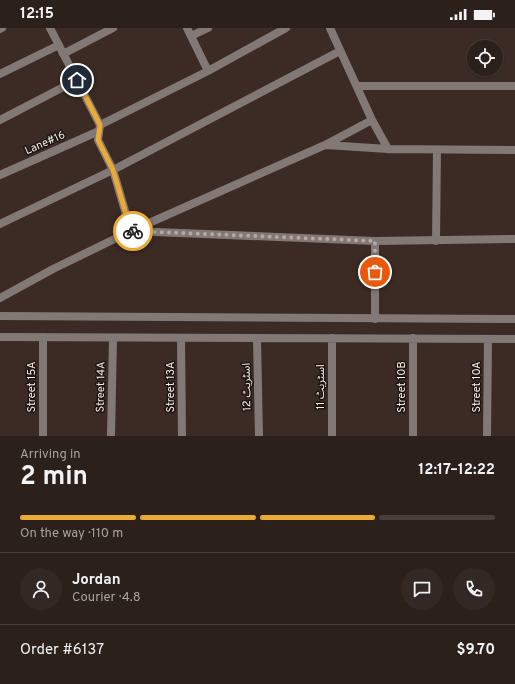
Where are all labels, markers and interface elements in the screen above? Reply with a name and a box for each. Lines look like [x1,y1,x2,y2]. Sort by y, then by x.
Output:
text: 12:15 [20,5,54,24]
map controls [467,40,503,76]
button: locate [467,40,503,76]
pin [60,63,94,97]
icon: home [66,69,88,91]
street label: Lane#16 [23,128,67,158]
courier [113,211,153,251]
icon: bike [122,220,144,242]
pin [358,255,392,289]
icon: bag [364,261,386,283]
street label: Street 15A [25,361,39,413]
street label: Street 14A [94,361,108,413]
street label: Street 10B [395,361,409,413]
street label: Street 10A [470,361,484,413]
street label: Street 13A [164,362,178,412]
street label: اسٹریٹ 12 [240,363,254,411]
street label: اسٹریٹ 11 [314,364,328,410]
text: Arriving in [20,447,81,463]
text: 2 min [20,461,88,494]
text: 12:17–12:22 [418,461,495,480]
text: On the way · 110 m [20,526,123,542]
button: person [20,568,62,610]
button: chat [401,568,443,610]
button: phone [453,568,495,610]
text: Jordan [72,571,121,590]
text: Courier · 4.8 [72,590,141,606]
text: Order #6137 [20,641,104,660]
text: $9.70 [456,641,495,660]

